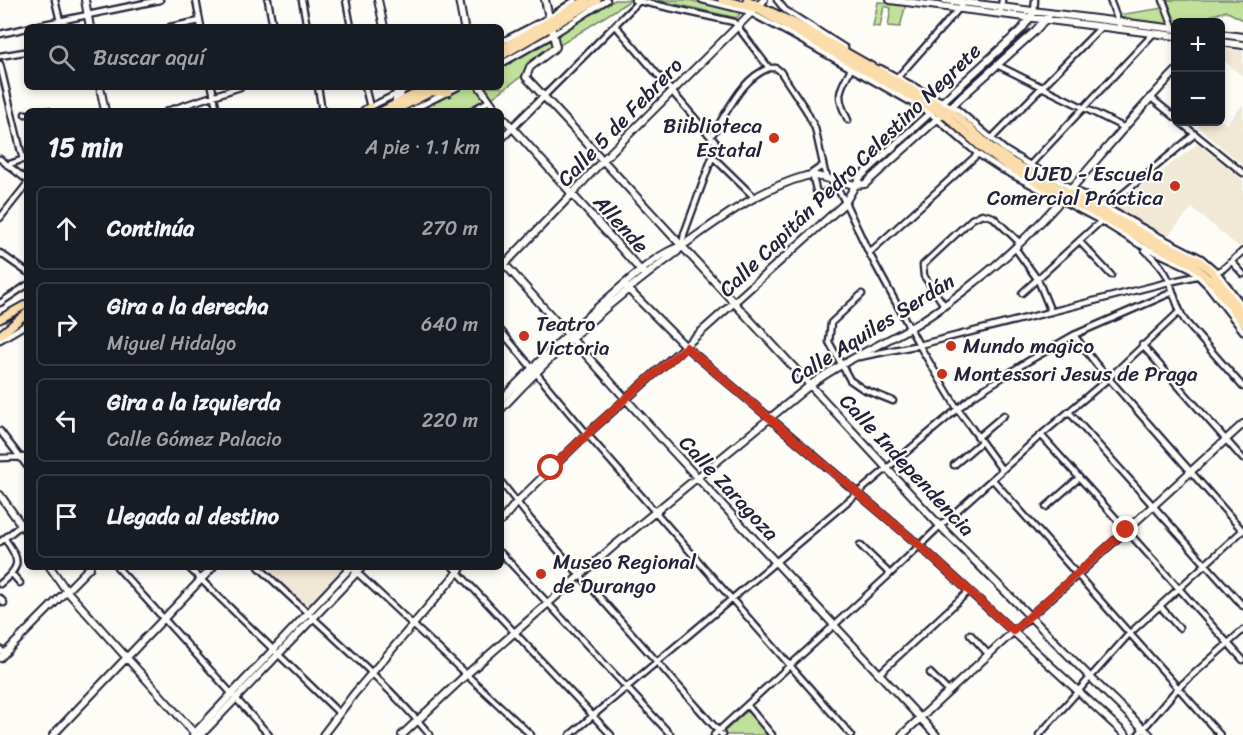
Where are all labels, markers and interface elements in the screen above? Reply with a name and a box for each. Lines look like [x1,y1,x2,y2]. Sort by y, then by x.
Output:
map controls [1171,18,1225,126]
button: + [1171,18,1225,72]
search box [24,24,504,90]
street label: Calle Capitán Pedro Celestino Negrete [709,33,991,307]
text: Buscar aquí [93,38,205,77]
icon: search [45,41,78,74]
street label: Calle 5 de Febrero [548,48,692,196]
button: − [1171,72,1225,126]
place label: Biiblioteca Estatal [663,107,763,169]
text: 15 min [48,124,123,170]
text: A pie · 1.1 km [365,130,480,165]
marker: Biiblioteca Estatal [767,131,781,145]
place label: UJED - Escuela Comercial Práctica [987,155,1163,217]
marker: UJED - Escuela Comercial Práctica [1168,179,1182,193]
street label: Allende [583,185,659,263]
text: Continúa [107,209,194,248]
text: 270 m [422,211,478,246]
icon: ahead [50,212,83,245]
street label: Calle Aquiles Serdán [782,263,962,395]
text: Gira a la derecha [107,287,268,326]
place label: Teatro Victoria [536,305,610,367]
text: 640 m [421,307,478,342]
icon: right [50,308,83,341]
text: Miguel Hidalgo [107,326,236,361]
place label: Mundo magico [963,327,1094,365]
marker: Teatro Victoria [517,329,531,343]
marker: Mundo magico [944,339,958,353]
place label: Montessori Jesus de Praga [954,355,1198,393]
marker: Montessori Jesus de Praga [935,367,949,381]
text: Gira a la izquierda [107,383,280,422]
street label: Calle Independencia [830,384,985,546]
text: 220 m [422,403,478,438]
icon: left [50,404,83,437]
text: Calle Gómez Palacio [107,422,282,457]
street label: Calle Zaragoza [669,426,789,550]
route start [537,454,563,480]
text: Llegada al destino [107,497,279,536]
icon: arrive [50,500,83,533]
route end [1112,516,1138,542]
place label: Museo Regional de Durango [553,543,697,605]
marker: Museo Regional de Durango [534,567,548,581]

